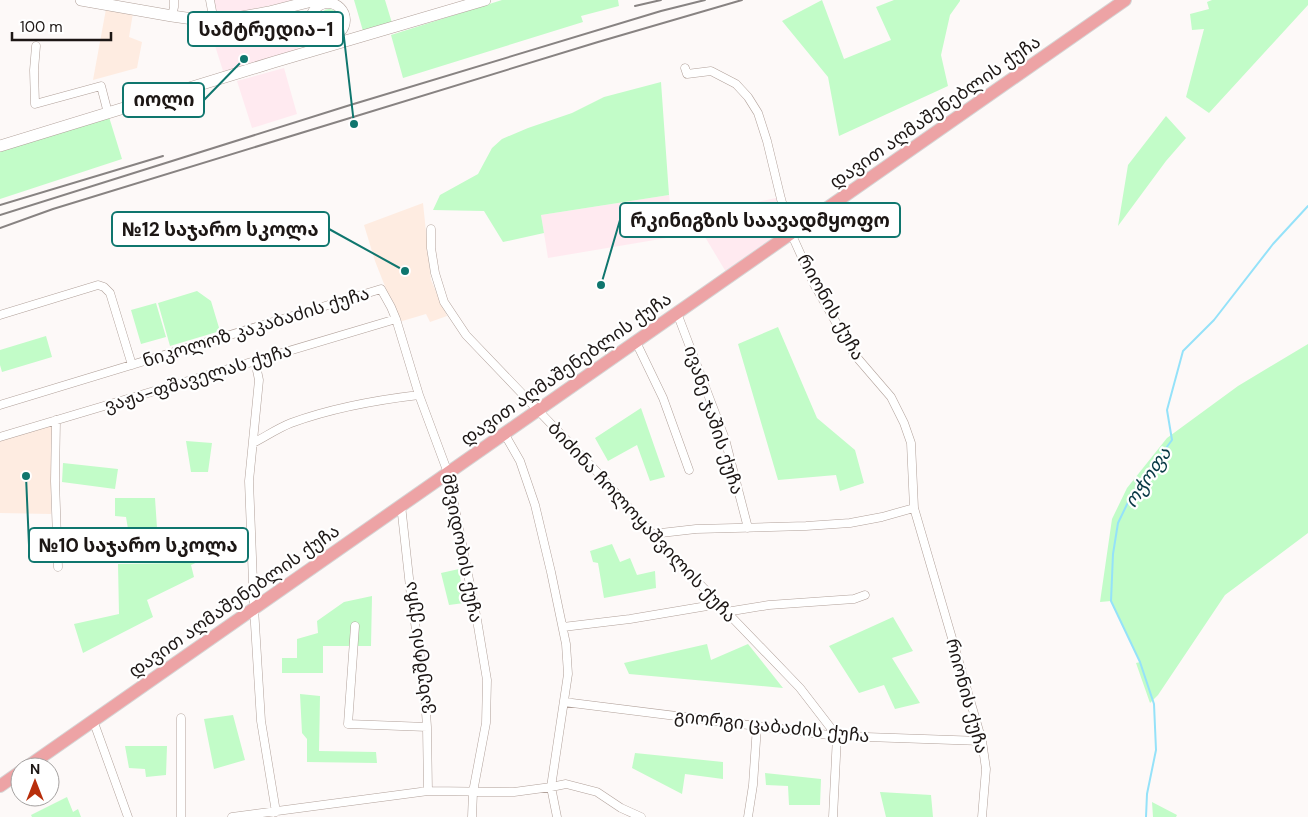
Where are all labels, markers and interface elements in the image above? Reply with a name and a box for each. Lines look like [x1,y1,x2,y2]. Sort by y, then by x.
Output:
scale bar [12,10,111,42]
callout: სამტრედია-1 [188,12,343,46]
text: 100 m [20,17,63,37]
text: სამტრედია-1 [198,17,334,42]
street label: დავით აღმაშენებლის ქუჩა [825,30,1045,194]
callout: იოლი [123,83,204,117]
text: იოლი [133,87,195,112]
callout: რკინიგზის საავადმყოფო [620,203,900,237]
text: რკინიგზის საავადმყოფო [630,208,890,233]
callout: №12 საჯარო სკოლა [112,212,329,246]
text: №12 საჯარო სკოლა [122,217,319,242]
street label: რიონის ქუჩა [792,249,870,365]
street label: ნიკოლოზ კაკაბაძის ქუჩა [140,281,372,373]
street label: დავით აღმაშენებლის ქუჩა [456,287,676,451]
street label: ვაჟა-ფშაველას ქუჩა [101,338,295,418]
street label: ივანე ჯაშის ქუჩა [679,342,749,498]
street label: ბიძინა ჩოლოყაშვილის ქუჩა [542,416,742,628]
water label: ოჭოფა [1118,442,1177,512]
street label: მშვიდობის ქუჩა [436,471,488,625]
street label: დავით აღმაშენებლის ქუჩა [124,519,344,683]
callout: №10 საჯარო სკოლა [29,528,248,562]
text: №10 საჯარო სკოლა [38,533,238,558]
street label: ვახუშტის ქუჩა [398,580,438,716]
street label: რიონის ქუჩა [940,636,994,756]
street label: გიორგი ცაბაძის ქუჩა [673,704,871,748]
north arrow [10,757,60,807]
text: N [30,760,40,778]

